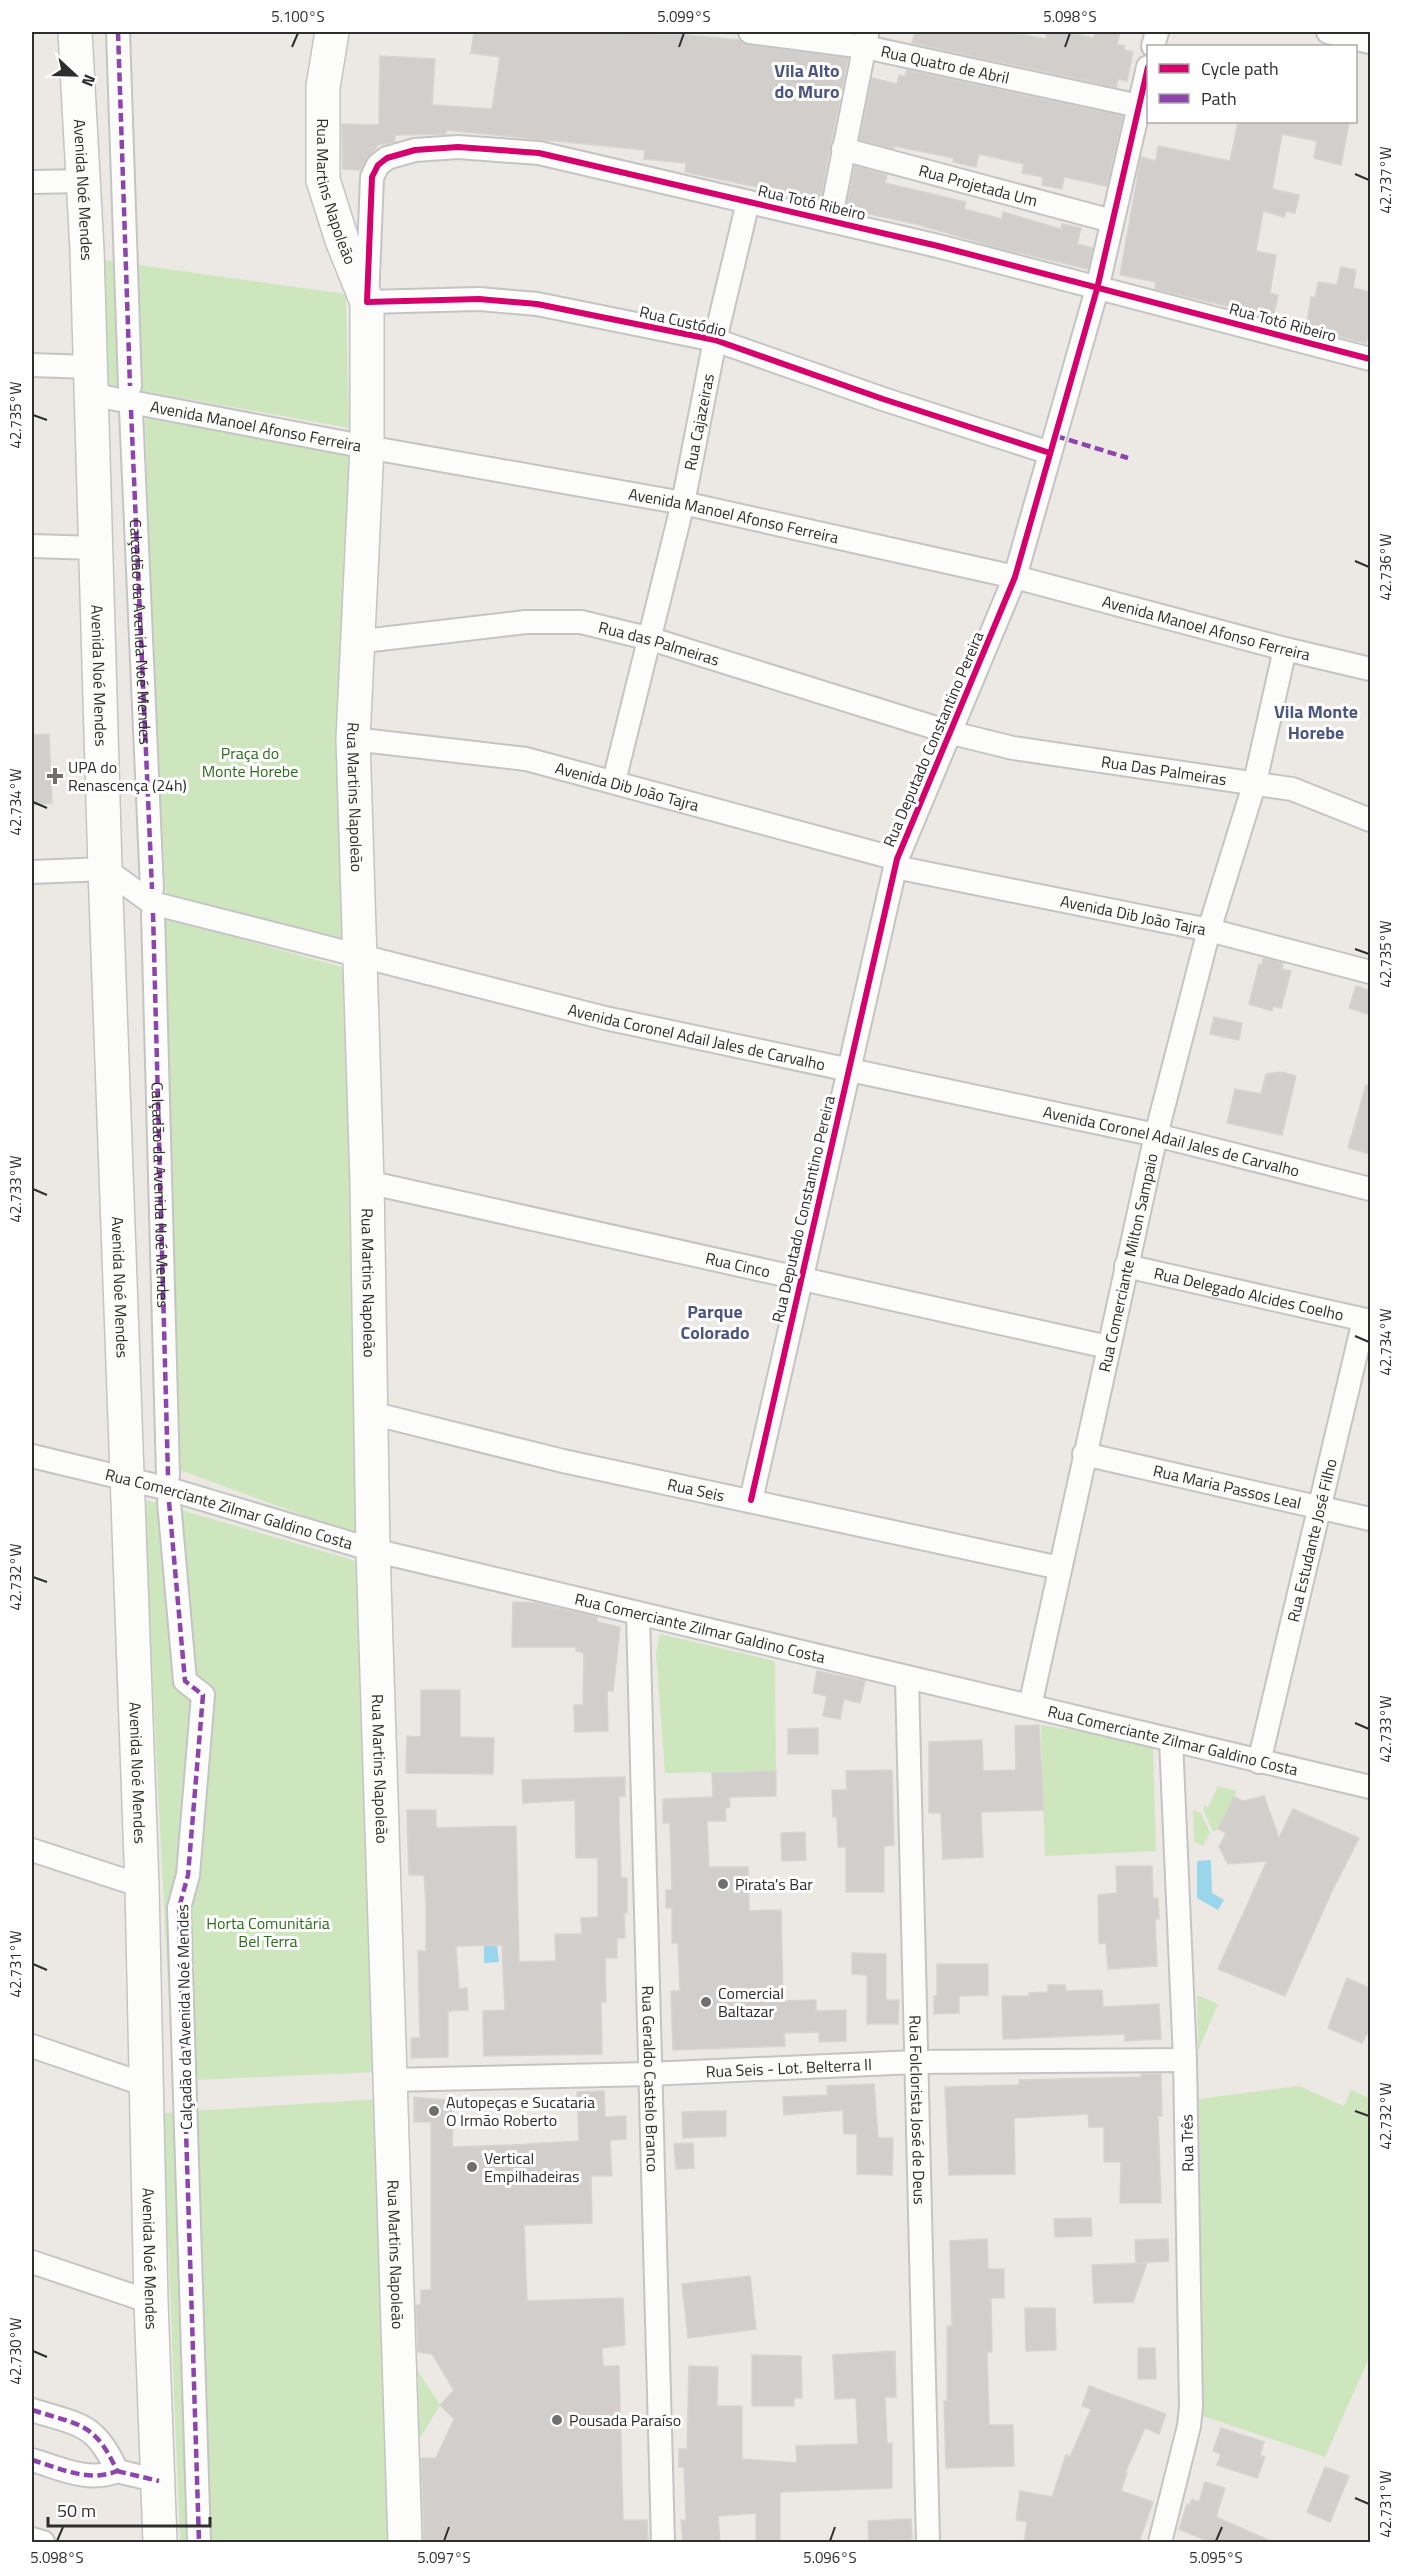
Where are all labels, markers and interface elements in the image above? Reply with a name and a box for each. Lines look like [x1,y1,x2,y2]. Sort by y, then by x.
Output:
text: 5.100°S [271,5,325,28]
text: 5.099°S [657,5,711,28]
text: 5.098°S [1043,5,1097,28]
street label: Rua Quatro de Abril [879,39,1012,90]
north arrow [45,45,105,105]
legend [1147,45,1357,123]
text: Cycle path [1201,55,1279,82]
district label: Vila Alto do Muro [774,57,840,105]
text: N [76,71,102,90]
text: Path [1201,85,1237,112]
street label: Avenida Noé Mendes [68,118,99,261]
street label: Rua Martins Napoleão [311,118,363,268]
text: 42.737°W [1374,147,1397,213]
street label: Rua Projetada Um [916,158,1040,213]
street label: Rua Totó Ribeiro [756,178,868,226]
street label: Rua Totó Ribeiro [1227,296,1339,348]
street label: Rua Custódio [637,299,729,343]
street label: Rua Cajazeiras [678,372,720,472]
text: 42.735°W [4,382,27,448]
street label: Avenida Manoel Afonso Ferreira [148,394,364,458]
street label: Avenida Manoel Afonso Ferreira [627,482,841,549]
street label: Calçadão da Avenida Noé Mendes [124,518,158,745]
text: 42.736°W [1374,534,1397,600]
street label: Avenida Manoel Afonso Ferreira [1100,589,1313,667]
street label: Avenida Noé Mendes [85,604,113,747]
street label: Rua das Palmeiras [596,615,722,672]
street label: Rua Deputado Constantino Pereira [877,627,989,851]
district label: Vila Monte Horebe [1274,698,1358,746]
street label: Rua Martins Napoleão [341,722,369,872]
park label: Praça do Monte Horebe [202,741,298,783]
street label: Rua Das Palmeiras [1100,749,1228,791]
place label: UPA do Renascença (24h) [68,755,187,797]
street label: Avenida Dib João Tajra [553,755,702,817]
marker: UPA do Renascença (24h) [46,767,64,785]
text: 42.734°W [4,769,27,835]
street label: Avenida Dib João Tajra [1058,888,1208,941]
text: 42.735°W [1374,921,1397,987]
street label: Avenida Coronel Adail Jales de Carvalho [565,997,827,1076]
street label: Calçadão da Avenida Noé Mendes [146,1082,176,1308]
street label: Rua Deputado Constantino Pereira [765,1093,841,1325]
street label: Avenida Coronel Adail Jales de Carvalho [1041,1099,1302,1183]
street label: Rua Comerciante Milton Sampaio [1092,1151,1164,1374]
text: 42.733°W [4,1156,27,1222]
street label: Rua Martins Napoleão [355,1208,382,1358]
street label: Avenida Noé Mendes [106,1216,135,1358]
street label: Rua Cinco [703,1246,773,1283]
street label: Rua Delegado Alcides Coelho [1152,1261,1346,1327]
district label: Parque Colorado [681,1298,750,1346]
text: 42.734°W [1374,1309,1397,1375]
street label: Rua Estudante José Filho [1281,1456,1343,1624]
street label: Rua Maria Passos Leal [1151,1458,1304,1515]
street label: Rua Comerciante Zilmar Galdino Costa [103,1462,356,1555]
street label: Rua Seis [665,1472,727,1507]
text: 42.732°W [4,1544,27,1610]
street label: Rua Comerciante Zilmar Galdino Costa [572,1586,828,1669]
street label: Rua Martins Napoleão [366,1694,394,1844]
text: 42.733°W [1374,1696,1397,1762]
street label: Rua Comerciante Zilmar Galdino Costa [1045,1699,1300,1781]
street label: Avenida Noé Mendes [123,1701,152,1844]
place label: Pirata's Bar [735,1872,813,1896]
marker: Pirata's Bar [716,1877,730,1891]
street label: Calçadão da Avenida Noé Mendes [170,1904,198,2130]
park label: Horta Comunitária Bel Terra [206,1911,330,1953]
text: 42.731°W [4,1931,27,1997]
place label: Comercial Baltazar [718,1981,784,2023]
street label: Rua Geraldo Castelo Branco [636,1985,665,2172]
marker: Comercial Baltazar [699,1995,713,2009]
street label: Rua Folclorista José de Deus [903,2015,932,2205]
street label: Rua Seis - Lot. Belterra II [705,2052,872,2083]
text: 42.732°W [1374,2083,1397,2149]
place label: Autopeças e Sucataria O Irmão Roberto [446,2090,595,2132]
marker: Autopeças e Sucataria O Irmão Roberto [427,2104,441,2118]
street label: Rua Três [1174,2114,1200,2172]
place label: Vertical Empilhadeiras [484,2146,580,2188]
marker: Vertical Empilhadeiras [465,2160,479,2174]
street label: Rua Martins Napoleão [381,2179,410,2330]
street label: Avenida Noé Mendes [137,2187,164,2330]
text: 42.730°W [4,2318,27,2384]
place label: Pousada Paraíso [569,2408,681,2432]
marker: Pousada Paraíso [550,2413,564,2427]
text: 42.731°W [1374,2471,1397,2537]
scale bar [48,2490,210,2528]
text: 50 m [57,2497,96,2524]
text: 5.098°S [30,2546,84,2569]
text: 5.097°S [417,2546,471,2569]
text: 5.096°S [803,2546,857,2569]
text: 5.095°S [1189,2546,1243,2569]

